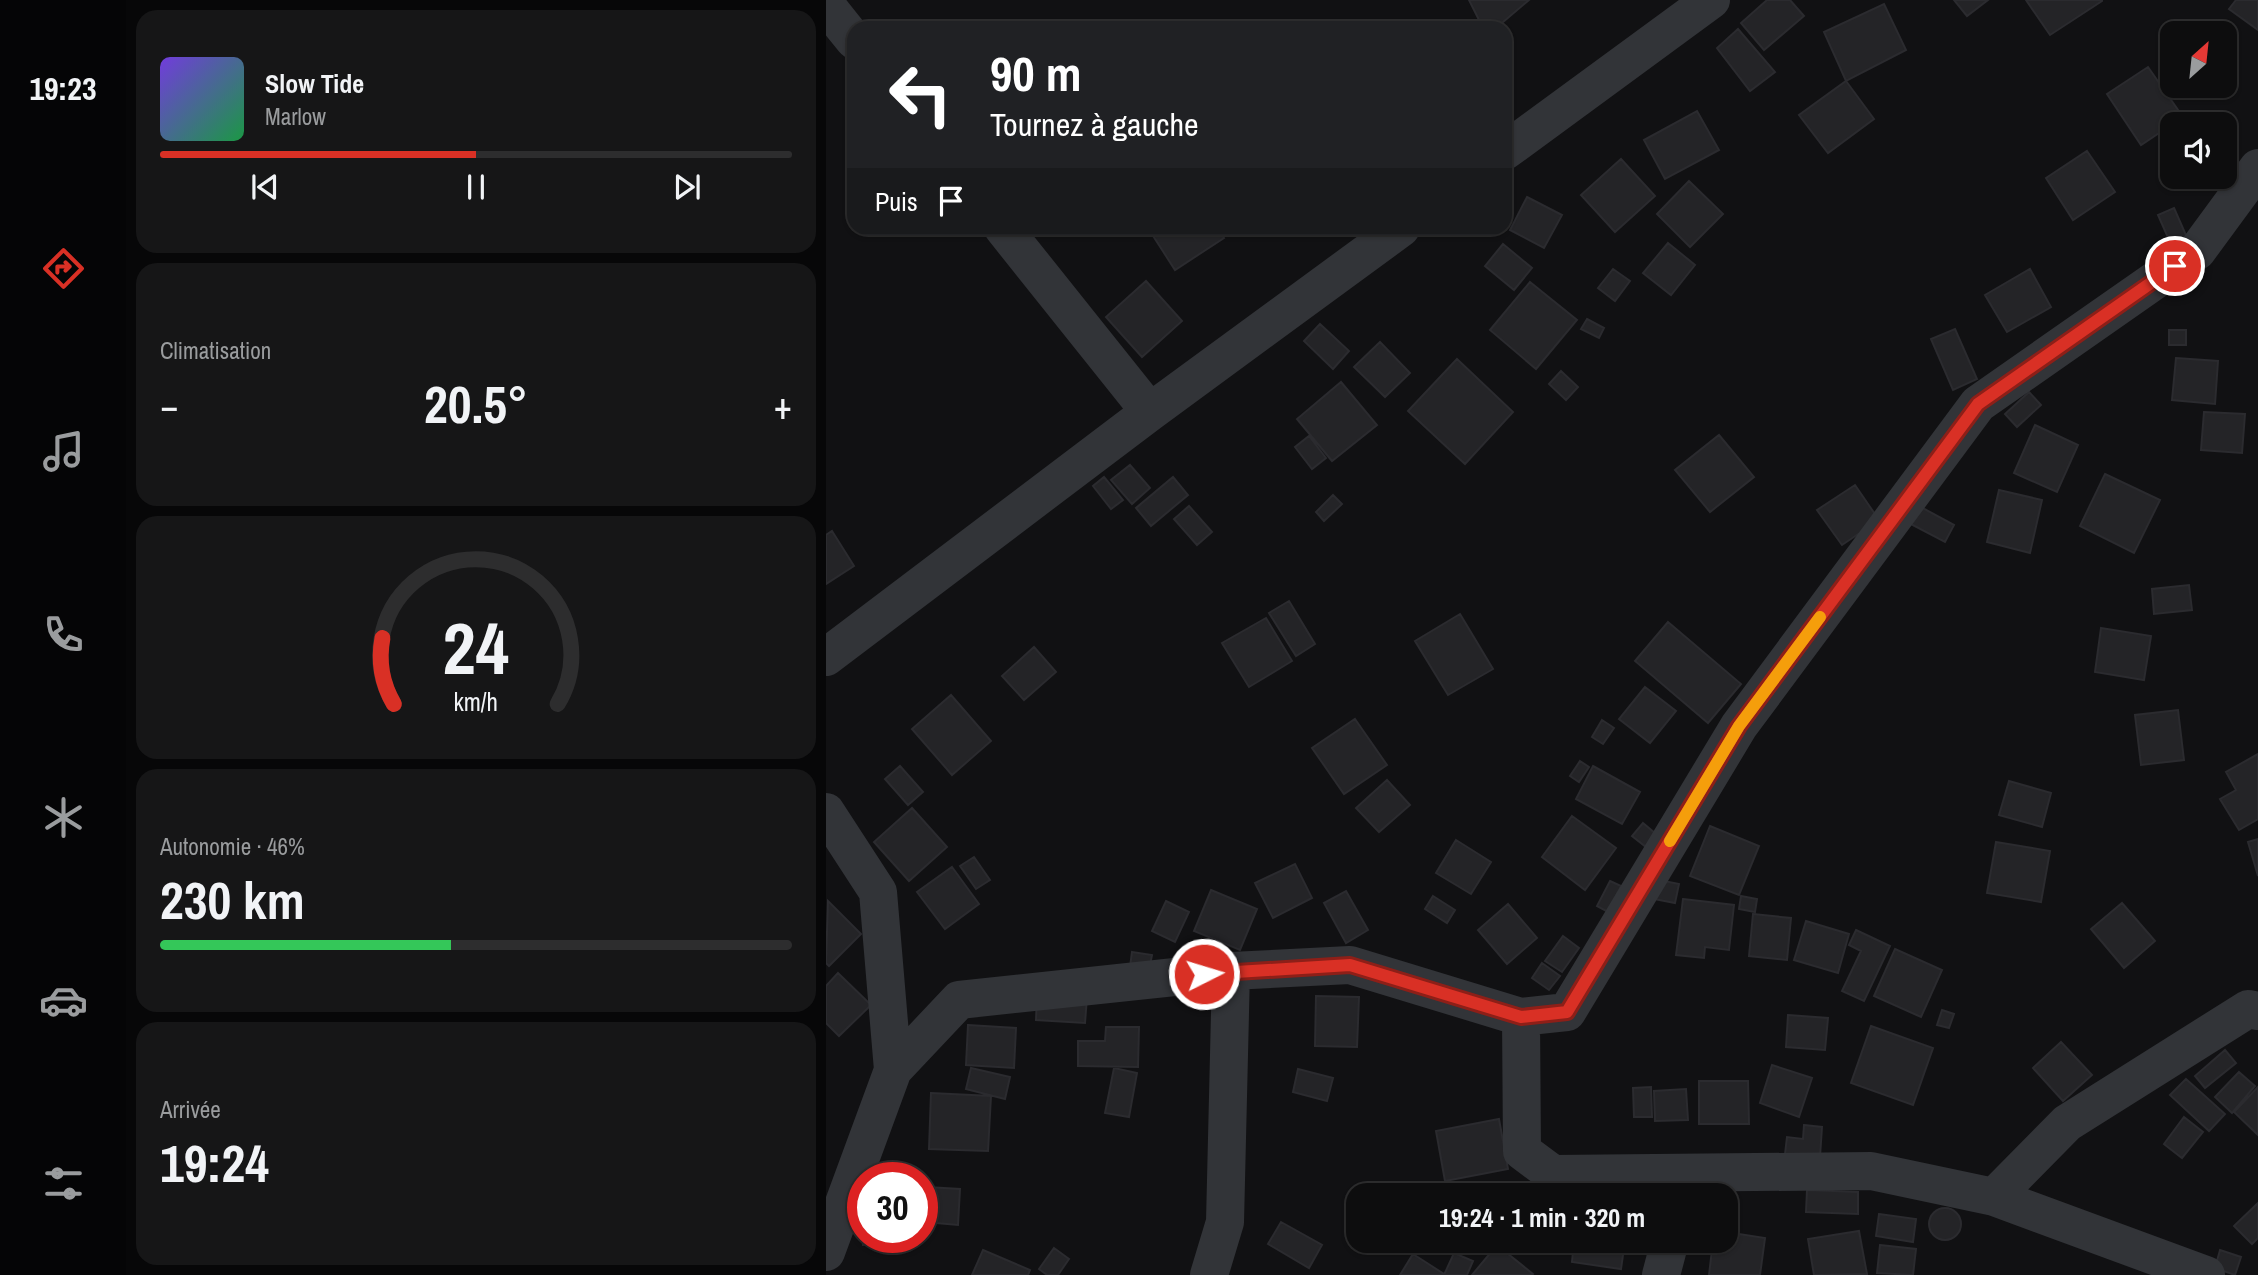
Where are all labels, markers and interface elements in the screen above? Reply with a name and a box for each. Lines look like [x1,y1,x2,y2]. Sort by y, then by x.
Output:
north arrow [2160,21,2236,98]
map controls [2160,21,2237,189]
text: 90 m [990,40,1082,106]
icon: left [875,49,966,140]
text: Slow Tide [265,66,364,101]
text: 19:23 [29,67,97,110]
text: Marlow [265,101,326,132]
text: Tournez à gauche [990,103,1199,146]
button: sound [2160,112,2237,189]
icon: previous [246,168,284,206]
icon: pause [457,168,495,206]
icon: next [668,168,706,206]
icon: arrive [932,182,970,220]
text: Puis [875,184,918,219]
pin [2145,236,2205,296]
icon: directions [39,244,88,293]
icon: arrive [2156,247,2194,285]
text: Climatisation [160,335,271,366]
text: 20.5° [424,369,528,439]
text: − [160,380,178,431]
text: + [774,380,792,431]
icon: music [39,427,88,476]
text: 24 [443,599,509,697]
icon: phone [39,610,88,659]
text: km/h [454,684,498,718]
icon: climate [39,793,88,842]
text: Autonomie · 46% [160,831,305,862]
text: 230 km [160,865,305,935]
position arrow [1167,937,1241,1011]
icon: car [39,976,88,1025]
text: Arrivée [160,1094,221,1125]
text: 19:24 [160,1128,269,1198]
icon: filters [39,1159,88,1208]
speed limit sign: 30 [847,1162,938,1253]
text: 19:24 · 1 min · 320 m [1439,1200,1645,1235]

